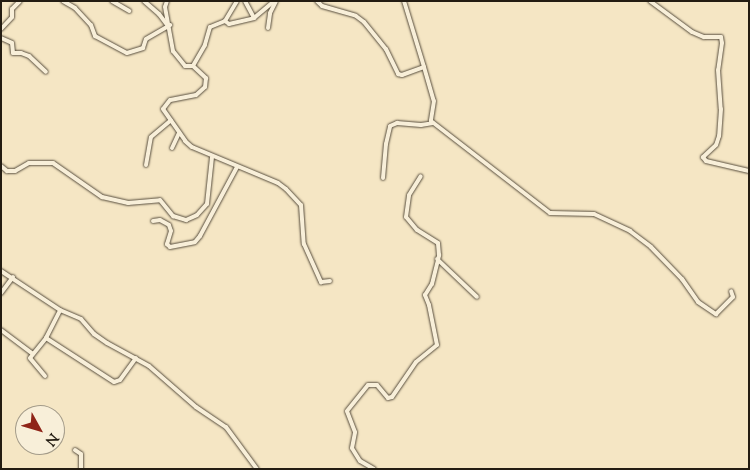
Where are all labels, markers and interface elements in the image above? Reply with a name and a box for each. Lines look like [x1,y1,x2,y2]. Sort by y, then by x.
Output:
north arrow [15,405,65,455]
text: N [40,428,62,449]

